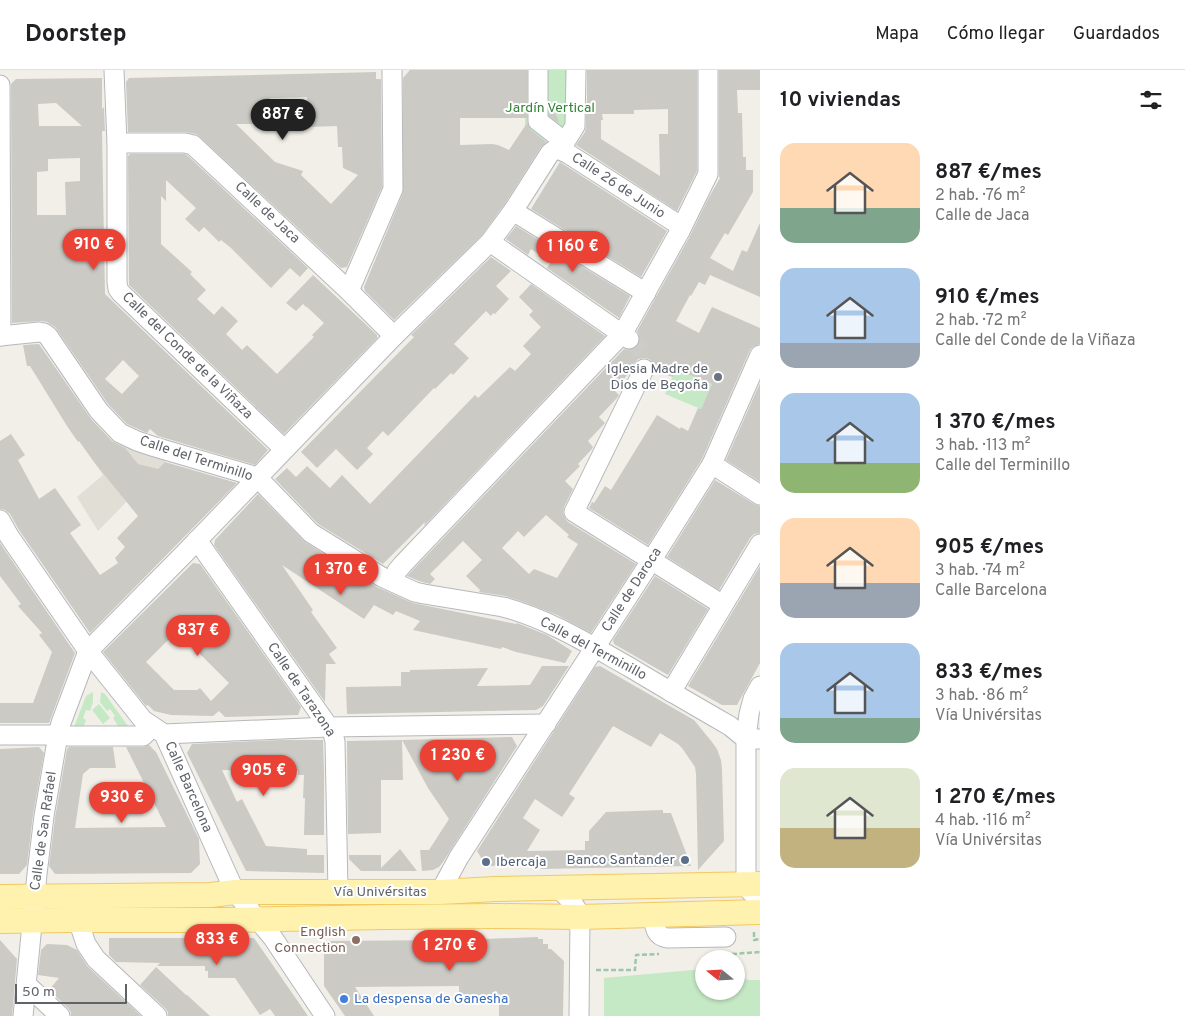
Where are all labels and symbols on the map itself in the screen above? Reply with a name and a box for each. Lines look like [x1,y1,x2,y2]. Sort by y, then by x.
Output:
pin: 887 € [248,98,318,141]
park label: Jardín Vertical [505,100,595,117]
street label: Calle 26 de Junio [568,149,668,223]
street label: Calle de Jaca [231,179,303,247]
pin: 910 € [59,228,129,271]
pin: 1 160 € [527,230,619,273]
street label: Calle del Conde de la Viñaza [118,289,256,423]
place label: Iglesia Madre de Dios de Begoña [607,361,708,394]
marker: Iglesia Madre de Dios de Begoña [712,371,724,383]
street label: Calle del Terminillo [137,433,255,485]
street label: Calle de Daroca [598,544,666,636]
pin: 1 370 € [295,554,387,596]
pin: 837 € [163,614,233,657]
street label: Calle del Terminillo [537,614,649,684]
street label: Calle de Tarazona [263,640,339,740]
street label: Calle Barcelona [160,739,216,835]
pin: 1 230 € [412,740,504,782]
pin: 905 € [229,754,299,797]
street label: Calle de San Rafael [27,770,61,892]
pin: 930 € [87,782,157,824]
place label: Banco Santander [566,852,676,869]
place label: Ibercaja [496,854,546,871]
marker: Banco Santander [679,854,691,866]
marker: Ibercaja [480,856,492,868]
street label: Vía Univérsitas [333,884,427,901]
pin: 833 € [182,924,252,966]
place label: English Connection [274,924,346,957]
pin: 1 270 € [404,930,496,972]
marker: English Connection [350,934,362,946]
north arrow [695,950,745,1000]
scale bar [15,981,128,1004]
place label: La despensa de Ganesha [354,991,508,1008]
marker: La despensa de Ganesha [338,993,350,1005]

